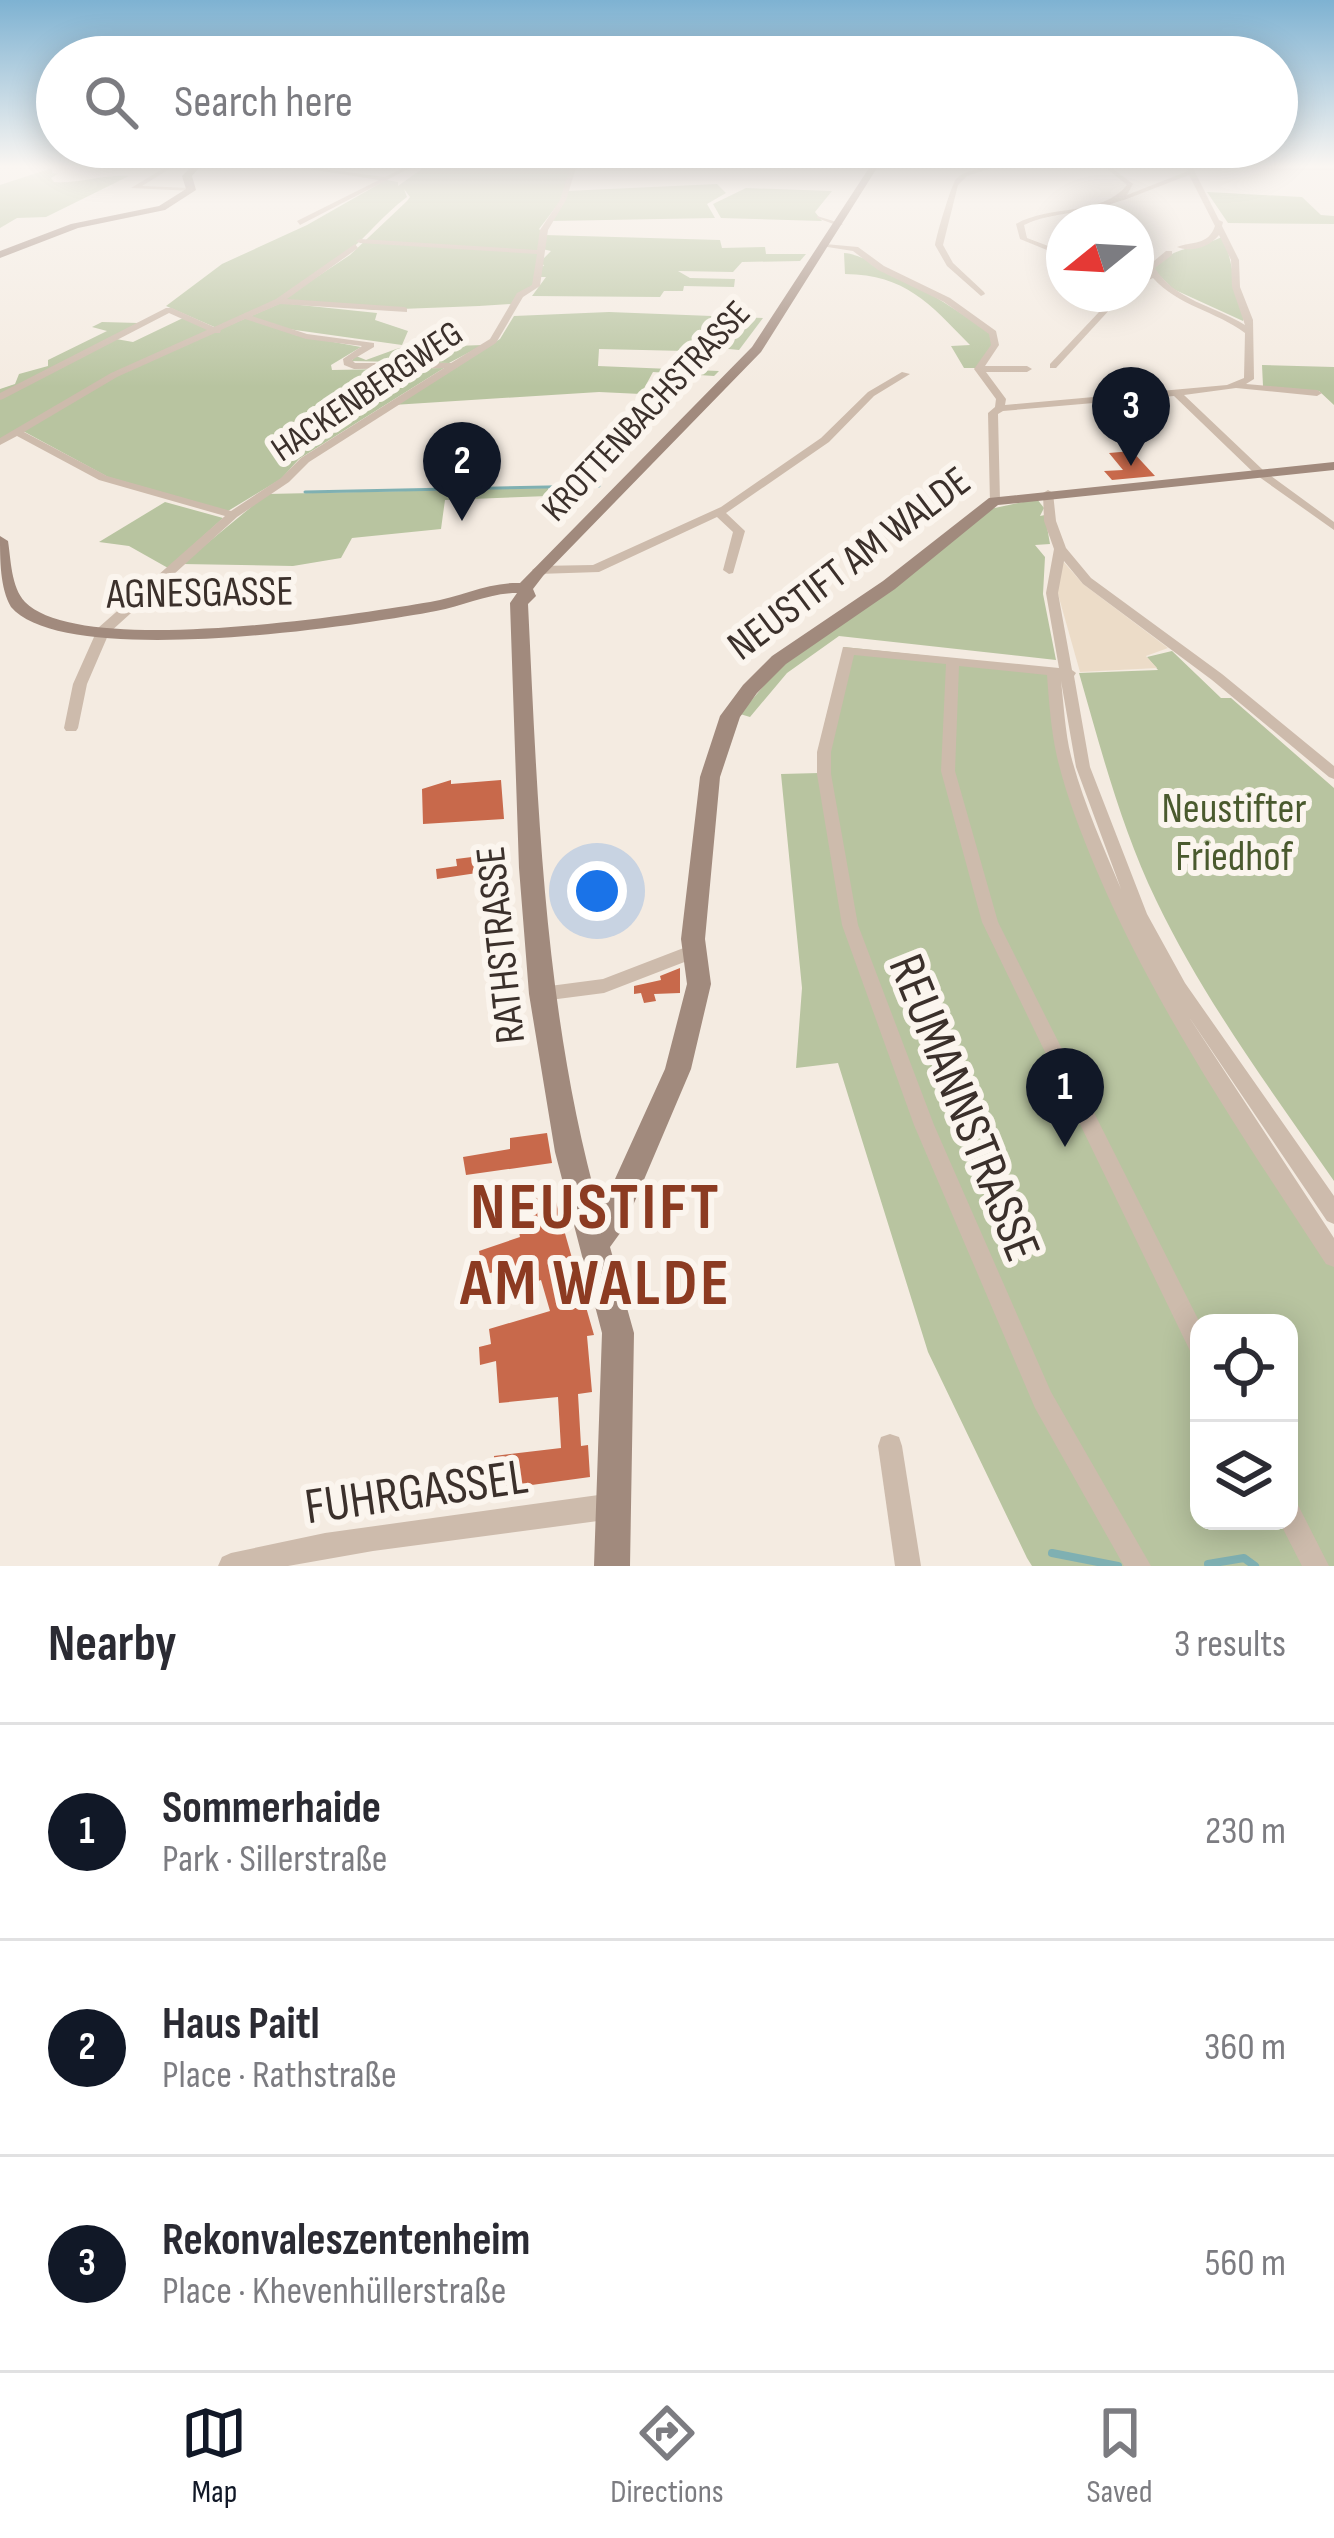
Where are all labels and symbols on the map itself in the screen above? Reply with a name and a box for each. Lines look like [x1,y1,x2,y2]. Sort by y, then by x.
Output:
north arrow [1046,204,1154,312]
street label: KROTTENBACHSTRASSE [534,293,760,531]
street label: HACKENBERGWEG [264,312,471,472]
pin: 3 [1092,367,1170,466]
pin: 2 [423,422,501,521]
street label: NEUSTIFT AM WALDE [718,456,981,672]
street label: AGNESGASSE [105,566,294,621]
park label: Neustifter Friedhof [1161,784,1307,883]
street label: RATHSTRASSE [466,844,537,1046]
your location [567,861,627,921]
street label: REUMANNSTRASSE [875,946,1053,1270]
pin: 1 [1026,1048,1104,1147]
district label: NEUSTIFT AM WALDE [459,1169,732,1324]
street label: FUHRGASSEL [301,1447,532,1538]

